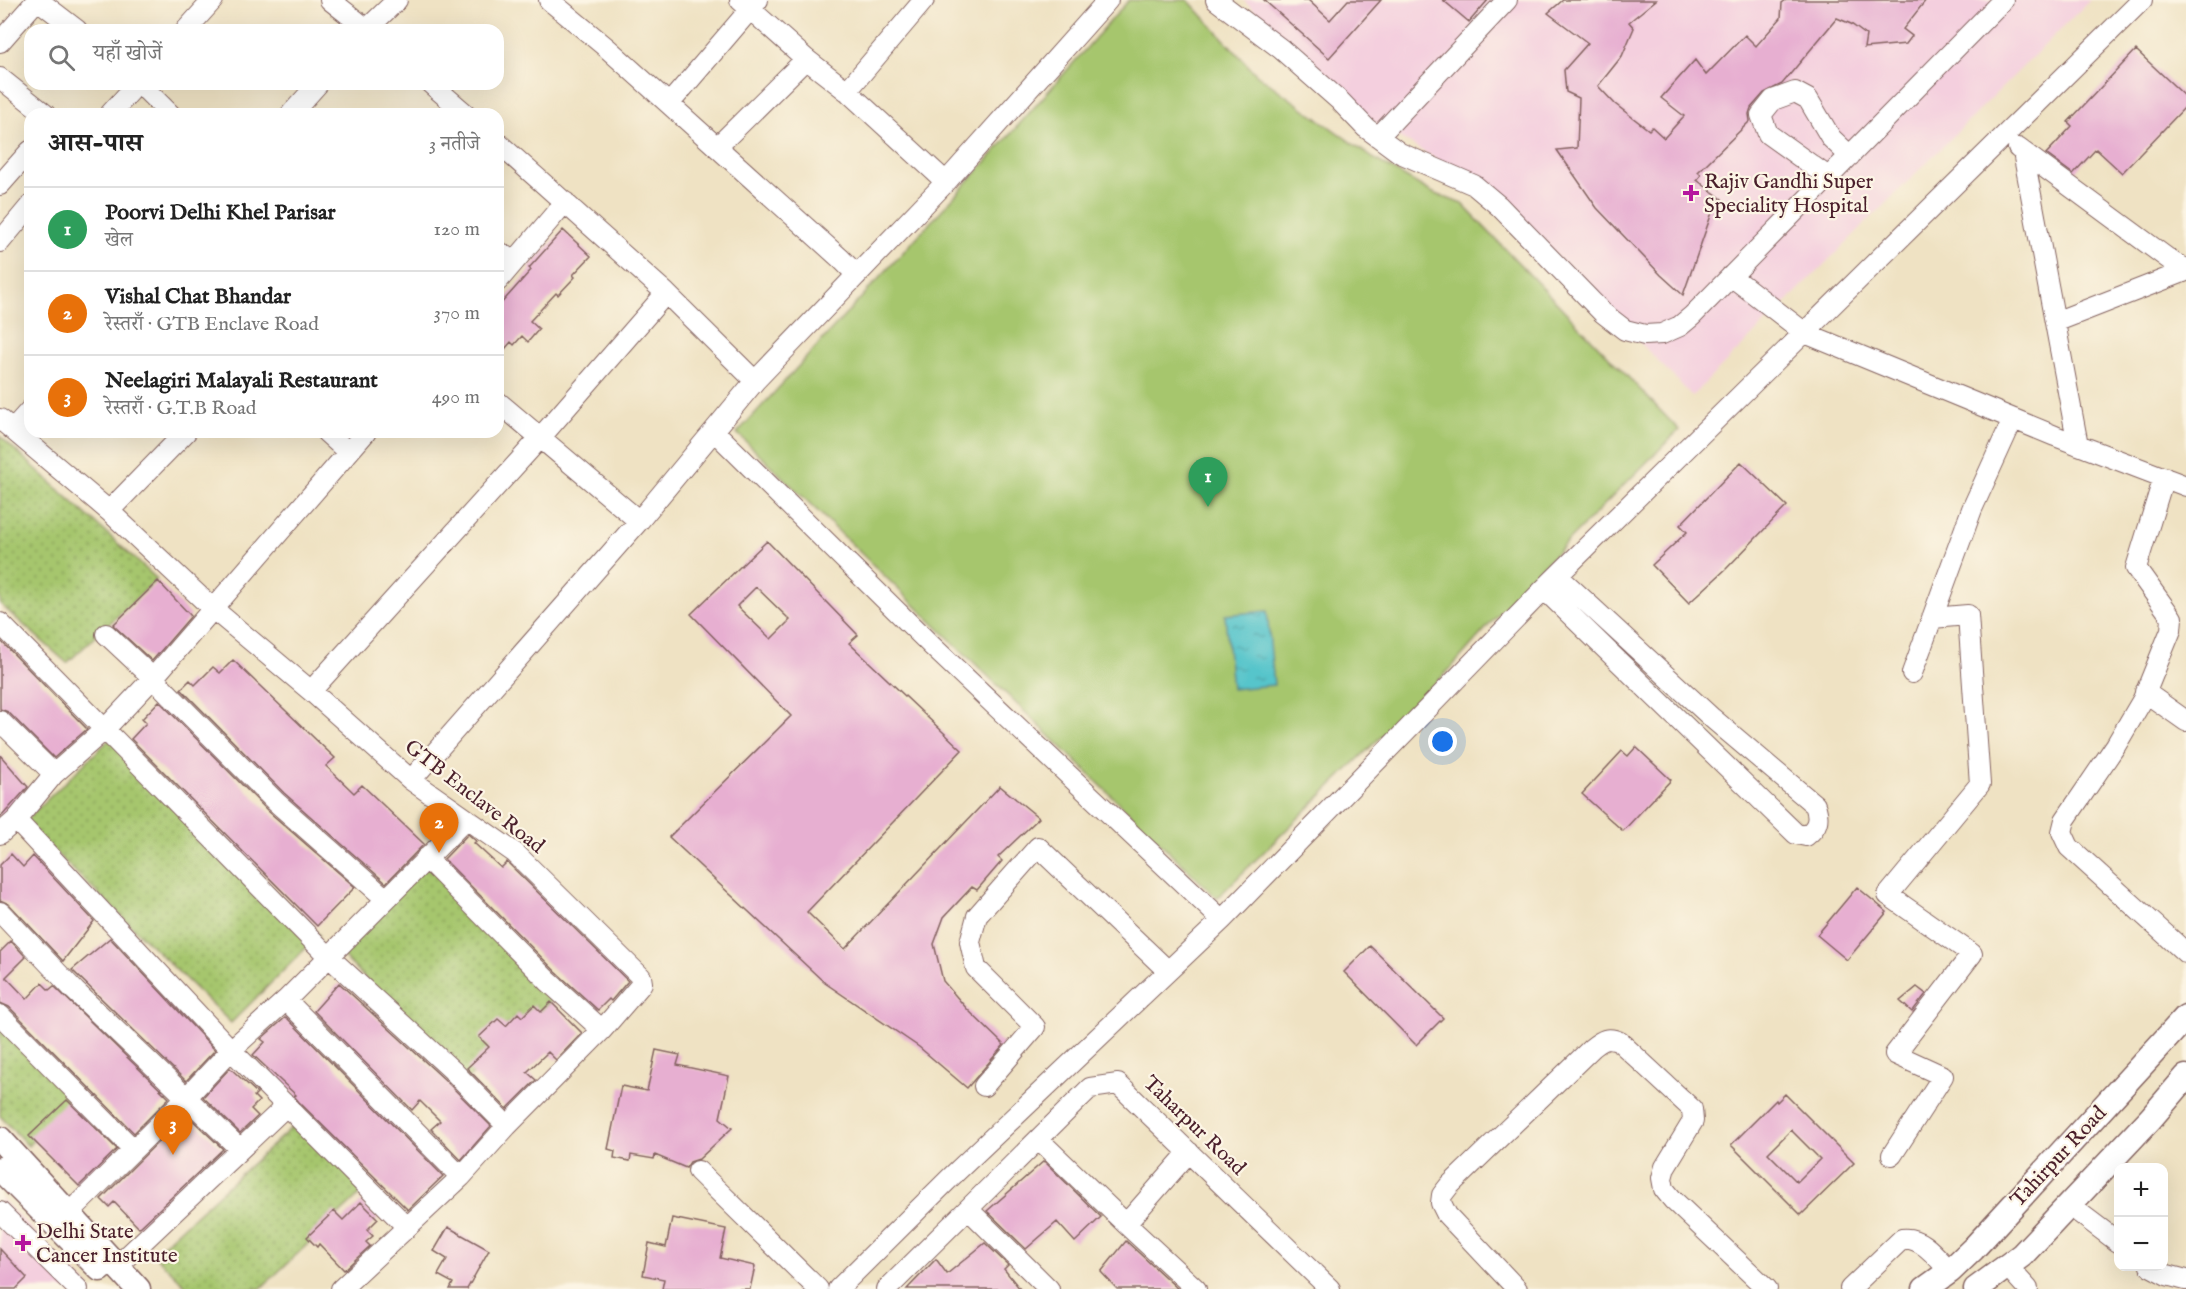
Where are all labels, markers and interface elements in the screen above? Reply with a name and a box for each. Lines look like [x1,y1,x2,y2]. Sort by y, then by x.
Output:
search box [24,24,504,90]
text: यहाँ खोजें [93,40,162,68]
icon: search [45,41,78,74]
text: आस-पास [48,127,143,160]
text: 3 नतीजे [429,132,480,157]
place label: Rajiv Gandhi Super Speciality Hospital [1704,169,1874,220]
marker: Rajiv Gandhi Super Speciality Hospital [1682,184,1700,202]
text: Poorvi Delhi Khel Parisar [105,199,336,227]
text: 1 [64,217,71,242]
text: 120 m [434,217,480,242]
text: खेल [105,228,133,253]
text: Vishal Chat Bhandar [105,283,291,311]
text: 2 [63,301,72,326]
text: 370 m [434,301,480,326]
text: रेस्तराँ · GTB Enclave Road [105,312,319,337]
text: Neelagiri Malayali Restaurant [105,367,378,395]
text: 3 [64,385,71,410]
text: 490 m [432,385,480,410]
text: रेस्तराँ · G.T.B Road [105,396,257,421]
pin: 1 [1188,458,1228,507]
your location [1428,727,1457,756]
street label: GTB Enclave Road [399,734,550,861]
pin: 2 [420,804,458,853]
street label: Taharpur Road [1137,1070,1252,1182]
street label: Tahirpur Road [2005,1100,2114,1213]
pin: 3 [154,1106,192,1155]
map controls [2114,1163,2168,1271]
button: + [2114,1163,2168,1217]
button: − [2114,1217,2168,1271]
place label: Delhi State Cancer Institute [36,1219,178,1270]
marker: Delhi State Cancer Institute [14,1234,32,1252]

